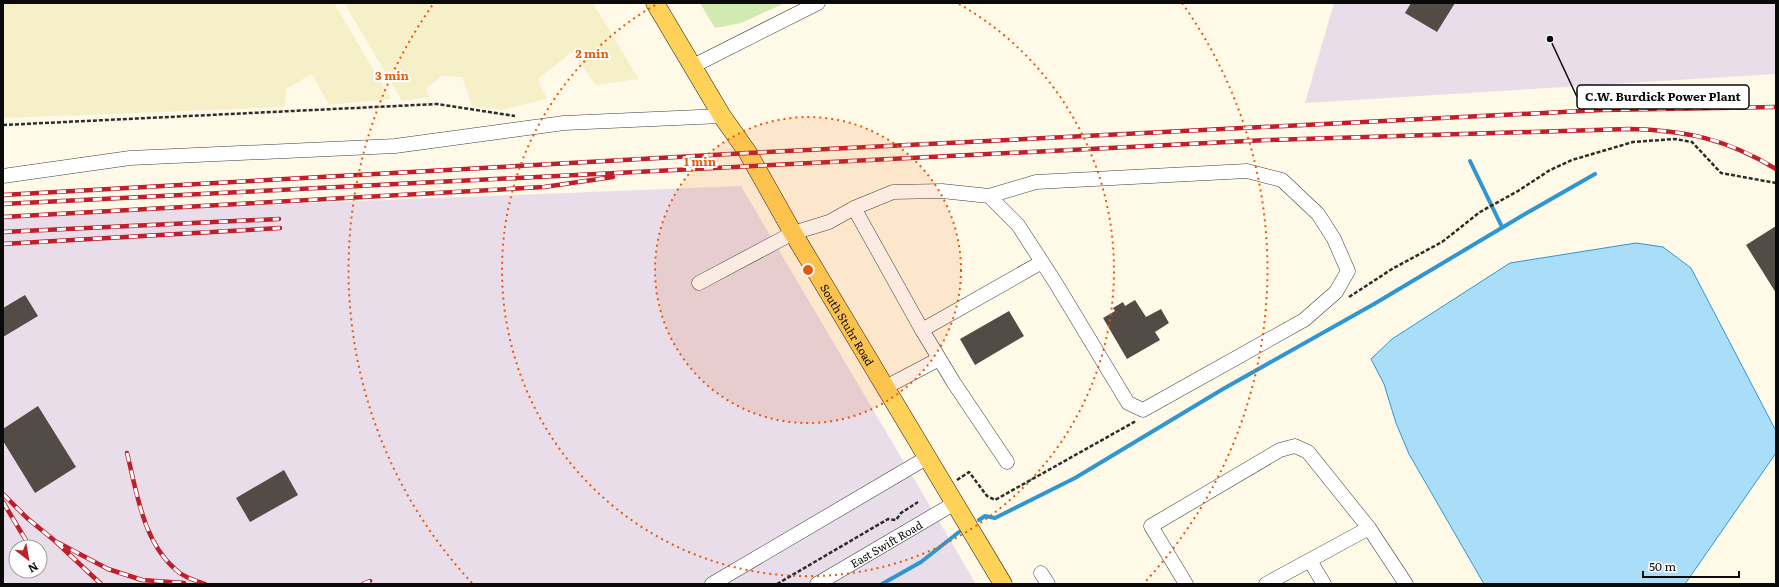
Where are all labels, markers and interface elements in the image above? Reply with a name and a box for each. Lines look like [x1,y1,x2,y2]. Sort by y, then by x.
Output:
text: 2 min [575,44,609,62]
text: 3 min [375,66,410,84]
callout: C.W. Burdick Power Plant [1577,85,1749,109]
text: C.W. Burdick Power Plant [1585,87,1742,105]
text: 1 min [684,152,717,170]
centre of rings [801,263,815,277]
street label: South Stuhr Road [817,281,879,369]
street label: East Swift Road [847,516,925,571]
north arrow [8,539,48,579]
scale bar [1643,553,1739,579]
text: 50 m [1649,557,1676,575]
text: N [26,559,42,578]

